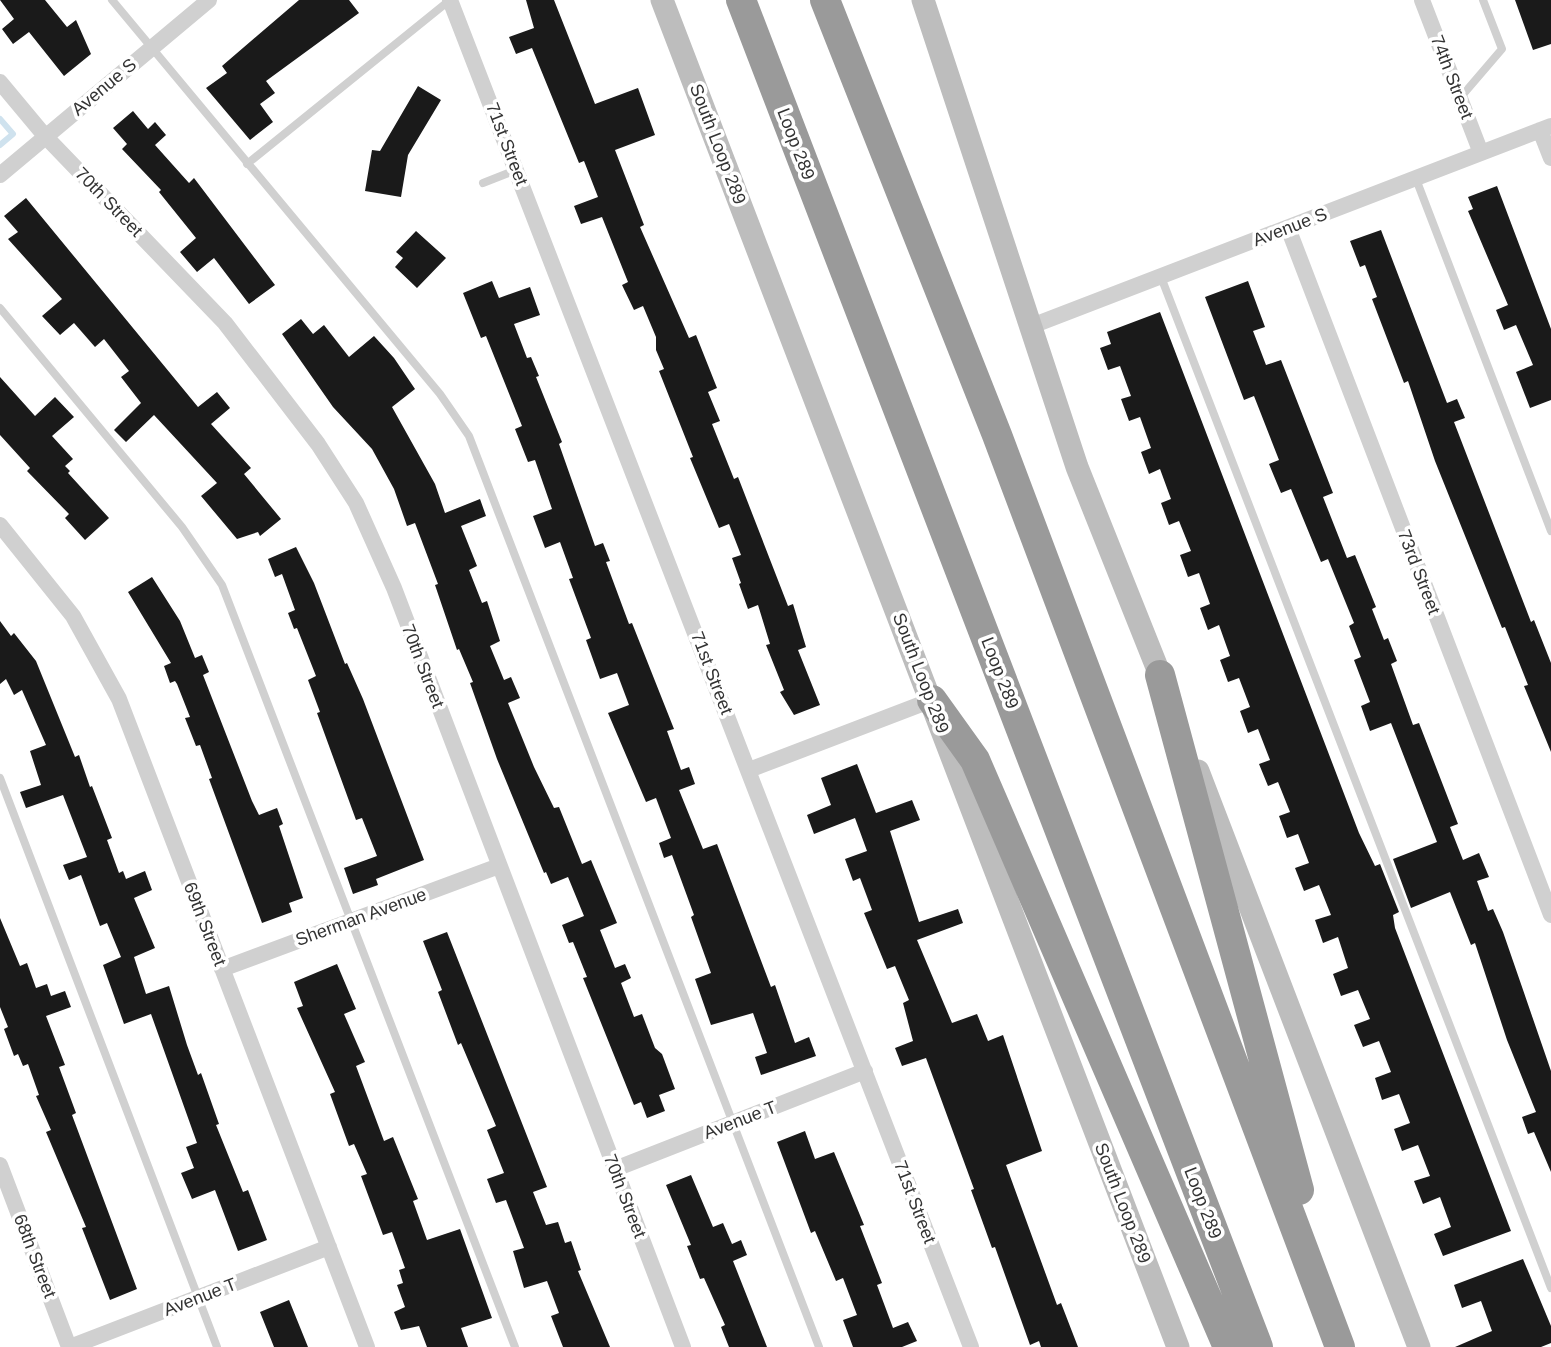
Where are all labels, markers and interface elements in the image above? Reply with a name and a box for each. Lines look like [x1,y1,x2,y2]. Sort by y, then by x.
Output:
street label: 74th Street [1427,32,1477,122]
street label: Avenue S [68,54,140,120]
street label: South Loop 289 [686,81,750,207]
street label: 71st Street [482,100,532,188]
street label: Loop 289 [773,105,819,183]
street label: 70th Street [71,163,147,241]
street label: Avenue S [1250,204,1330,250]
street label: 73rd Street [1394,527,1444,617]
street label: South Loop 289 [889,610,953,736]
street label: 70th Street [398,621,448,711]
street label: 71st Street [687,629,737,717]
street label: Loop 289 [977,634,1023,712]
street label: 69th Street [180,879,230,969]
street label: Sherman Avenue [293,884,429,950]
street label: Avenue T [701,1097,779,1143]
street label: South Loop 289 [1091,1140,1155,1266]
street label: 70th Street [600,1151,650,1241]
street label: 71st Street [890,1158,940,1246]
street label: Loop 289 [1180,1164,1226,1242]
street label: 68th Street [10,1211,60,1301]
street label: Avenue T [161,1274,239,1320]

